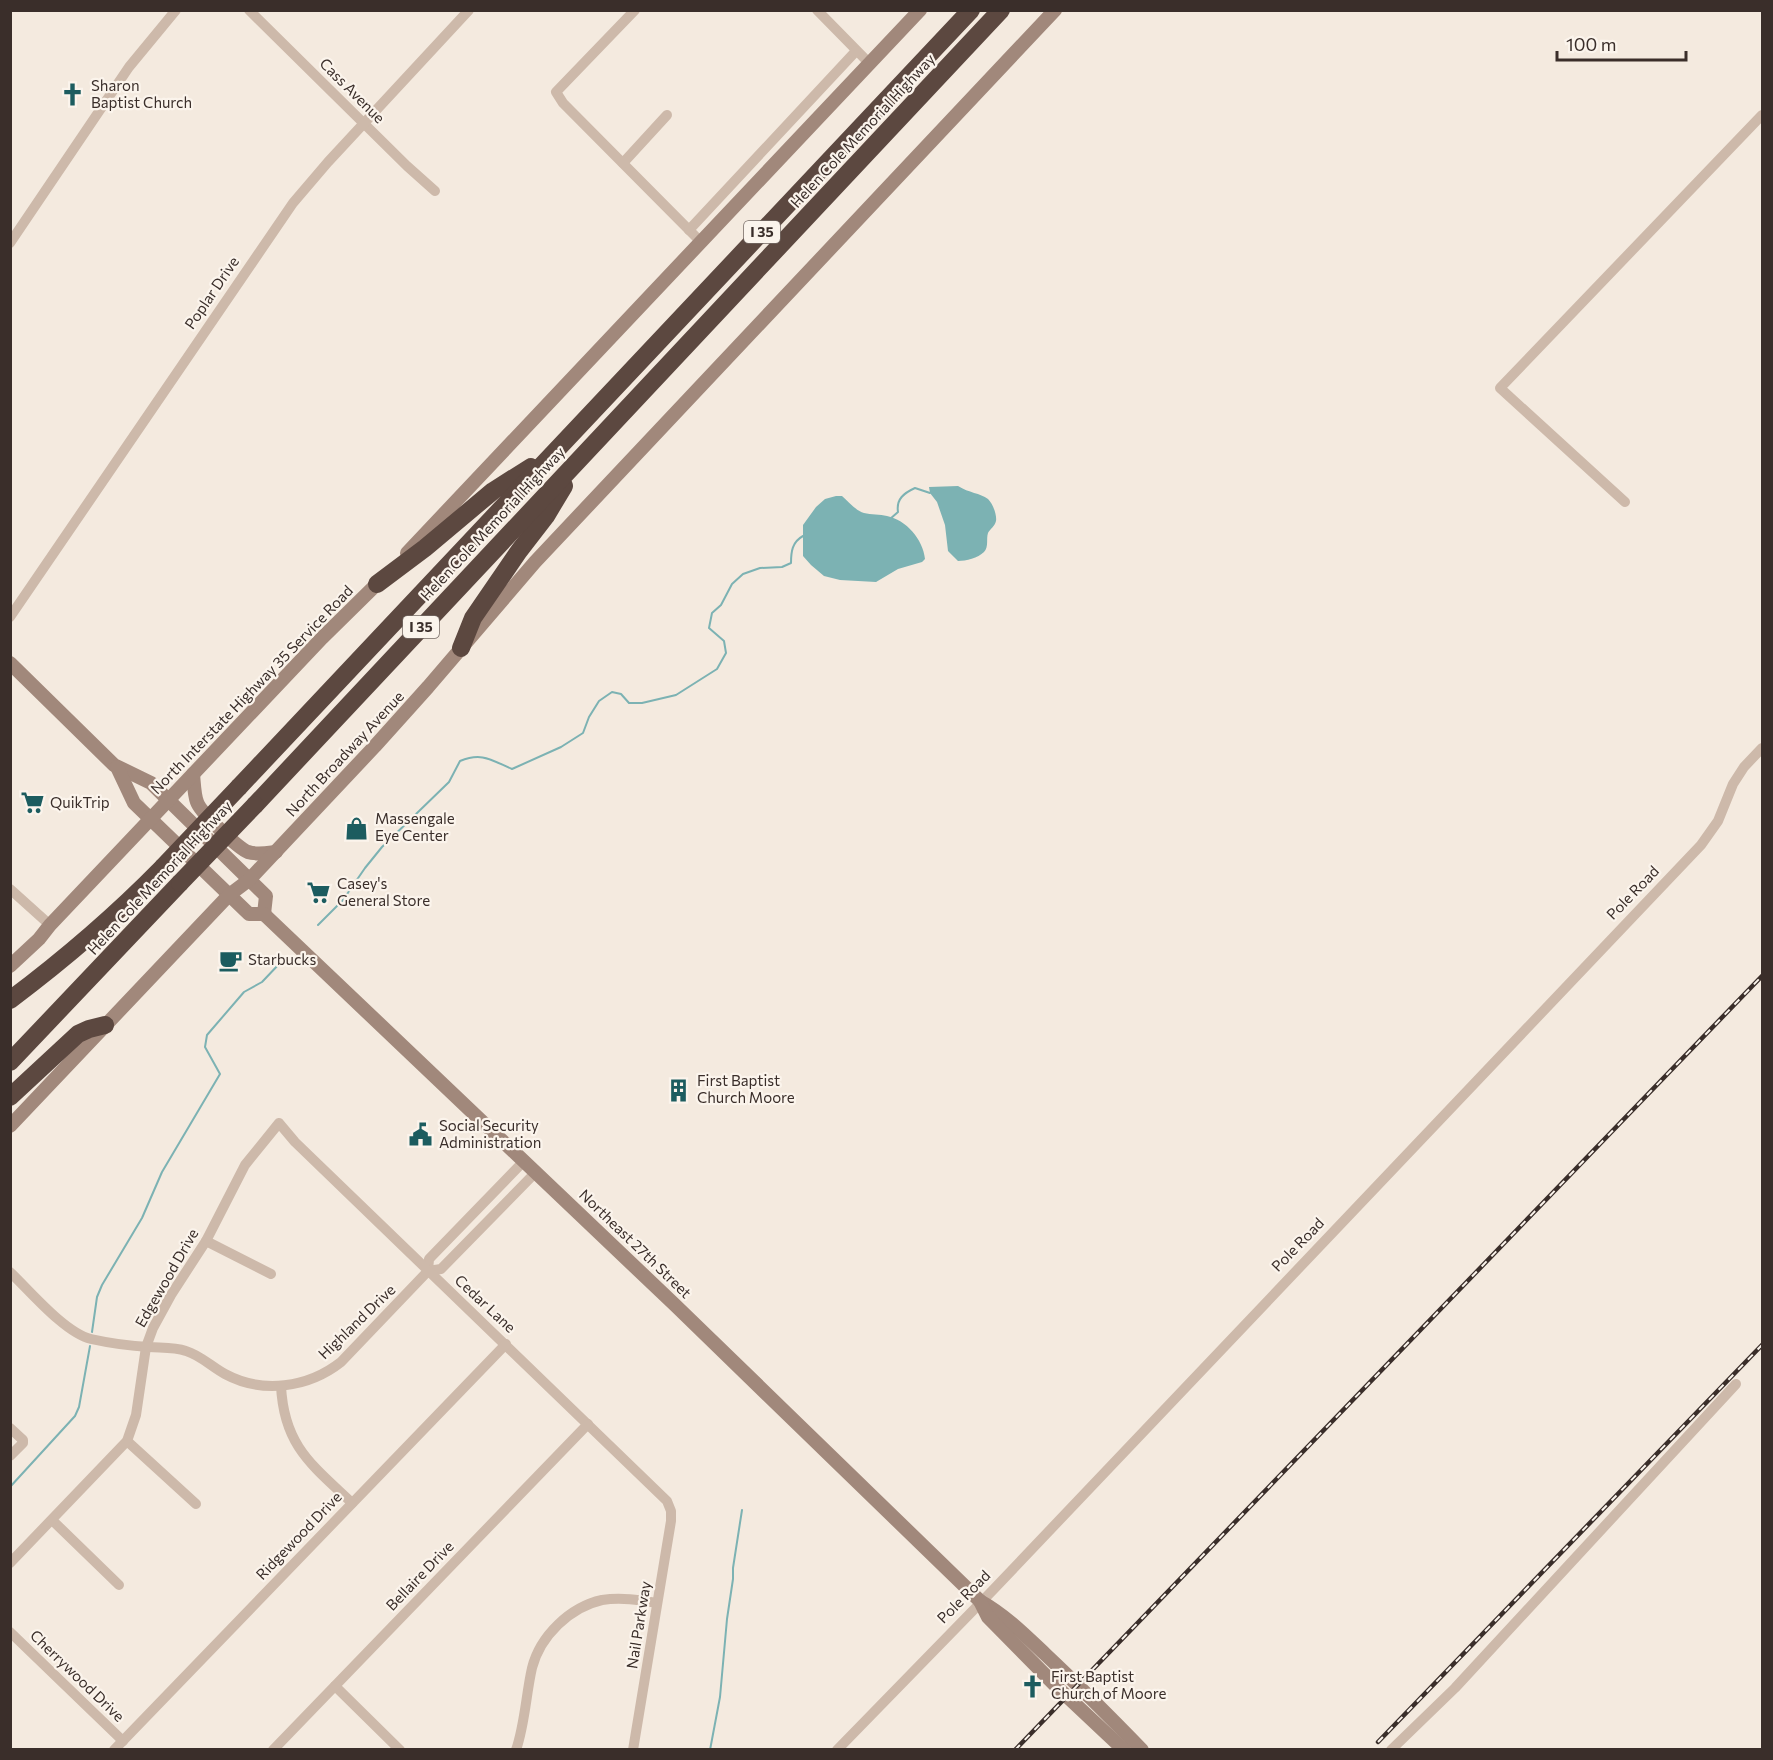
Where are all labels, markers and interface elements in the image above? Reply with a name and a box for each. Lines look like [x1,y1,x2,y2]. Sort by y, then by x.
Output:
scale bar [1557,24,1686,62]
text: 100 m [1566,33,1616,55]
street label: Helen Cole Memorial Highway [786,49,939,211]
street label: Cass Avenue [316,54,389,127]
place label: Sharon Baptist Church [91,76,192,111]
church icon: Sharon Baptist Church [60,82,86,108]
road number: I 35 [744,221,780,243]
street label: Poplar Drive [180,253,242,332]
street label: Helen Cole Memorial Highway [416,442,569,604]
street label: North Interstate Highway 35 Service Road [146,581,356,797]
road number: I 35 [403,616,439,638]
street label: North Broadway Avenue [281,687,407,820]
supermarket icon: QuikTrip [19,790,45,816]
place label: QuikTrip [50,793,110,811]
street label: Helen Cole Memorial Highway [83,796,236,958]
place label: Massengale Eye Center [375,809,455,844]
shop icon: Massengale Eye Center [344,815,370,841]
street label: Pole Road [1602,862,1662,923]
place label: Casey's General Store [337,874,430,909]
supermarket icon: Casey's General Store [306,880,332,906]
cafe icon: Starbucks [217,947,243,973]
place label: Starbucks [248,950,316,968]
place label: First Baptist Church Moore [697,1071,795,1106]
building icon: First Baptist Church Moore [666,1077,692,1103]
place label: Social Security Administration [439,1116,541,1151]
public building icon: Social Security Administration [408,1122,434,1148]
street label: Northeast 27th Street [576,1185,695,1301]
street label: Pole Road [1267,1214,1327,1275]
street label: Edgewood Drive [131,1225,202,1330]
street label: Cedar Lane [452,1271,520,1336]
street label: Highland Drive [314,1280,399,1362]
street label: Ridgewood Drive [252,1487,345,1583]
street label: Bellaire Drive [382,1537,457,1614]
street label: Pole Road [933,1566,994,1627]
street label: Nail Parkway [622,1580,654,1670]
street label: Cherrywood Drive [27,1626,129,1725]
place label: First Baptist Church of Moore [1051,1667,1166,1702]
church icon: First Baptist Church of Moore [1020,1673,1046,1699]

